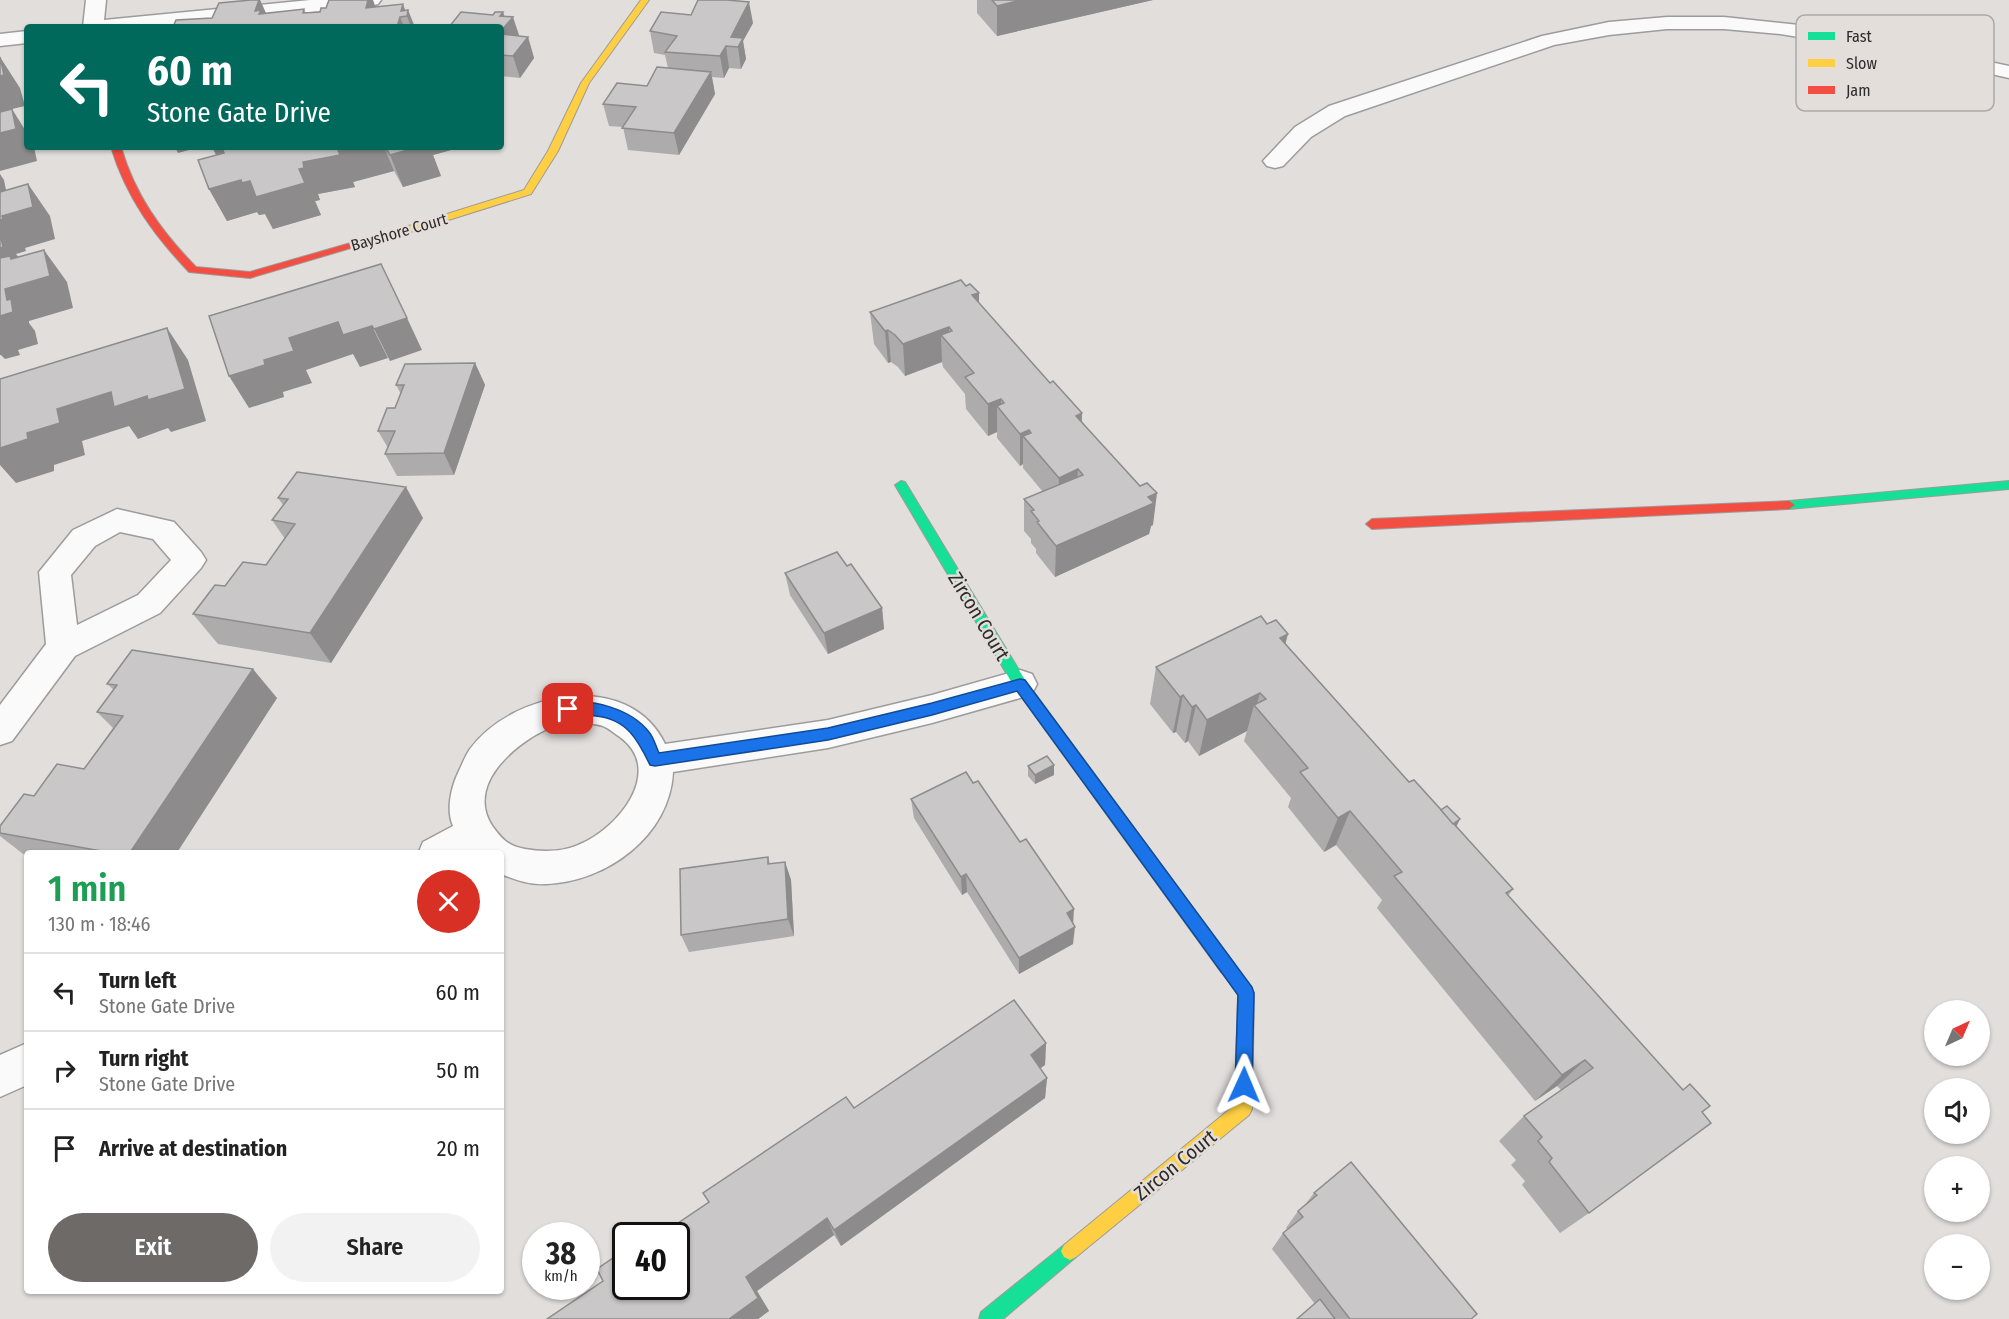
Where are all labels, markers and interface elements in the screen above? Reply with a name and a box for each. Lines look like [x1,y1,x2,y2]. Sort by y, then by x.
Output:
legend [1796,15,1994,111]
text: Fast [1846,27,1873,46]
text: 60 m [147,46,233,96]
icon: left [48,48,126,126]
text: Slow [1846,54,1877,73]
text: Jam [1846,81,1871,100]
text: Stone Gate Drive [147,97,331,129]
street label: Bayshore Court [349,209,450,255]
street label: Zircon Court [943,567,1015,665]
pin [542,683,593,734]
icon: arrive [551,692,584,725]
text: 1 min [48,867,126,911]
button: close [417,870,480,933]
text: 130 m · 18:46 [48,912,151,936]
text: Turn left [99,967,177,994]
icon: left [48,976,81,1009]
text: 60 m [436,979,480,1006]
text: Stone Gate Drive [99,994,235,1018]
north arrow [1924,1000,1990,1066]
map controls [1924,1000,1990,1300]
text: Turn right [99,1045,188,1072]
position arrow [1212,1053,1276,1117]
icon: right [48,1054,81,1087]
text: 50 m [436,1057,480,1084]
text: Stone Gate Drive [99,1072,235,1096]
button: sound [1924,1078,1990,1144]
street label: Zircon Court [1129,1124,1221,1206]
icon: arrive [48,1132,81,1165]
text: Arrive at destination [99,1135,287,1162]
text: 20 m [437,1135,480,1162]
button: + [1924,1156,1990,1222]
button: Exit [48,1213,258,1282]
button: Share [270,1213,480,1282]
speed limit sign: 40 [612,1222,690,1300]
button: − [1924,1234,1990,1300]
text: 38 [546,1236,576,1272]
text: km/h [544,1267,578,1285]

